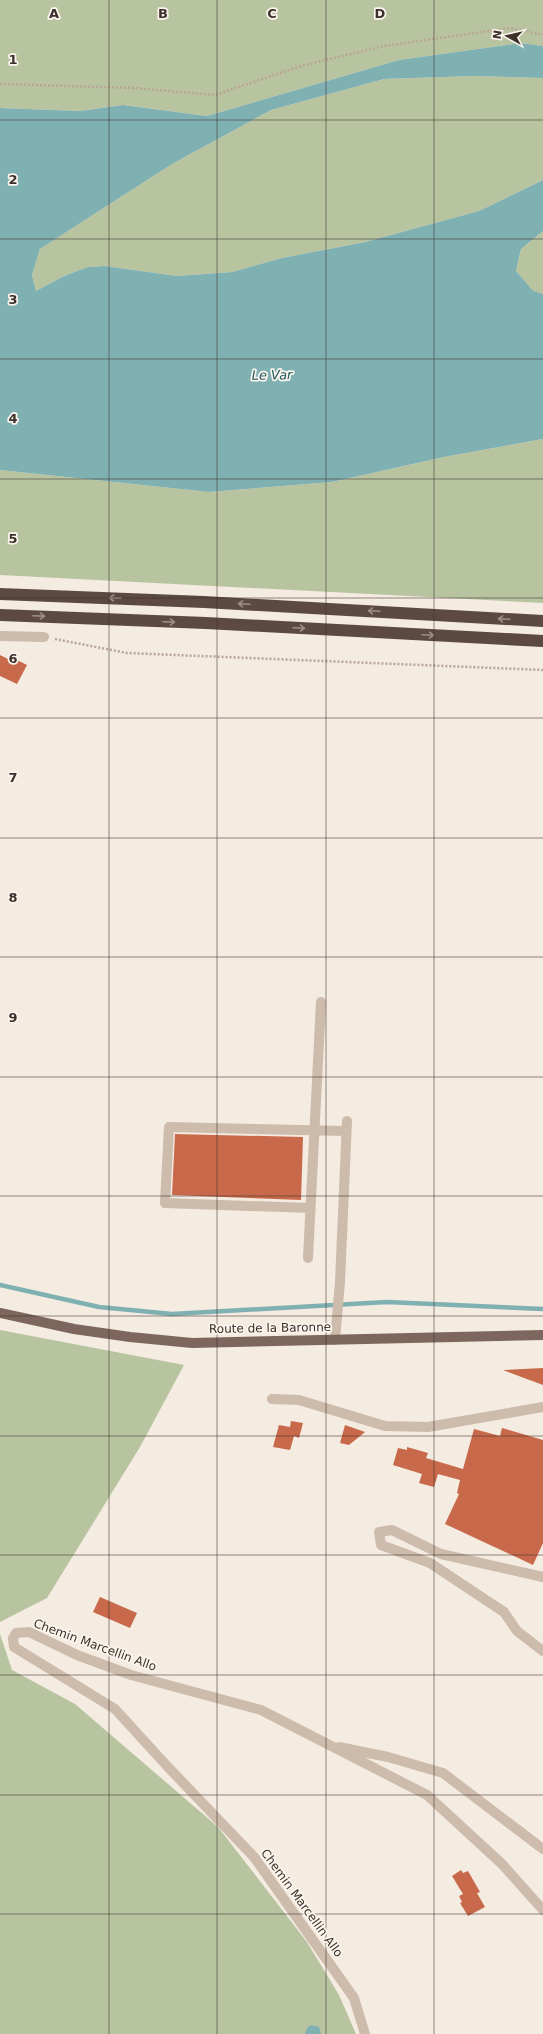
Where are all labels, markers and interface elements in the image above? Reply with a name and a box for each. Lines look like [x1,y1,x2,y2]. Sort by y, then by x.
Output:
text: A [49,6,59,21]
text: B [158,6,168,21]
text: C [267,6,277,21]
text: D [375,6,386,21]
north arrow [487,16,527,56]
text: N [491,29,505,40]
text: 1 [8,52,18,67]
text: 2 [8,172,18,187]
text: 3 [8,292,18,307]
water label: Le Var [251,367,294,383]
text: 4 [8,411,18,426]
text: 5 [8,531,18,546]
one-way arrow [109,595,122,602]
one-way arrow [238,600,251,608]
one-way arrow [368,608,381,615]
one-way arrow [32,613,45,620]
one-way arrow [498,615,511,622]
one-way arrow [162,618,175,626]
one-way arrow [292,625,305,632]
one-way arrow [422,632,435,639]
text: 6 [8,651,18,666]
text: 7 [8,770,18,785]
text: 8 [8,890,18,905]
text: 9 [8,1010,18,1025]
street label: Route de la Baronne [209,1320,331,1336]
street label: Chemin Marcellin Allo [32,1616,158,1674]
street label: Chemin Marcellin Allo [258,1846,346,1960]

